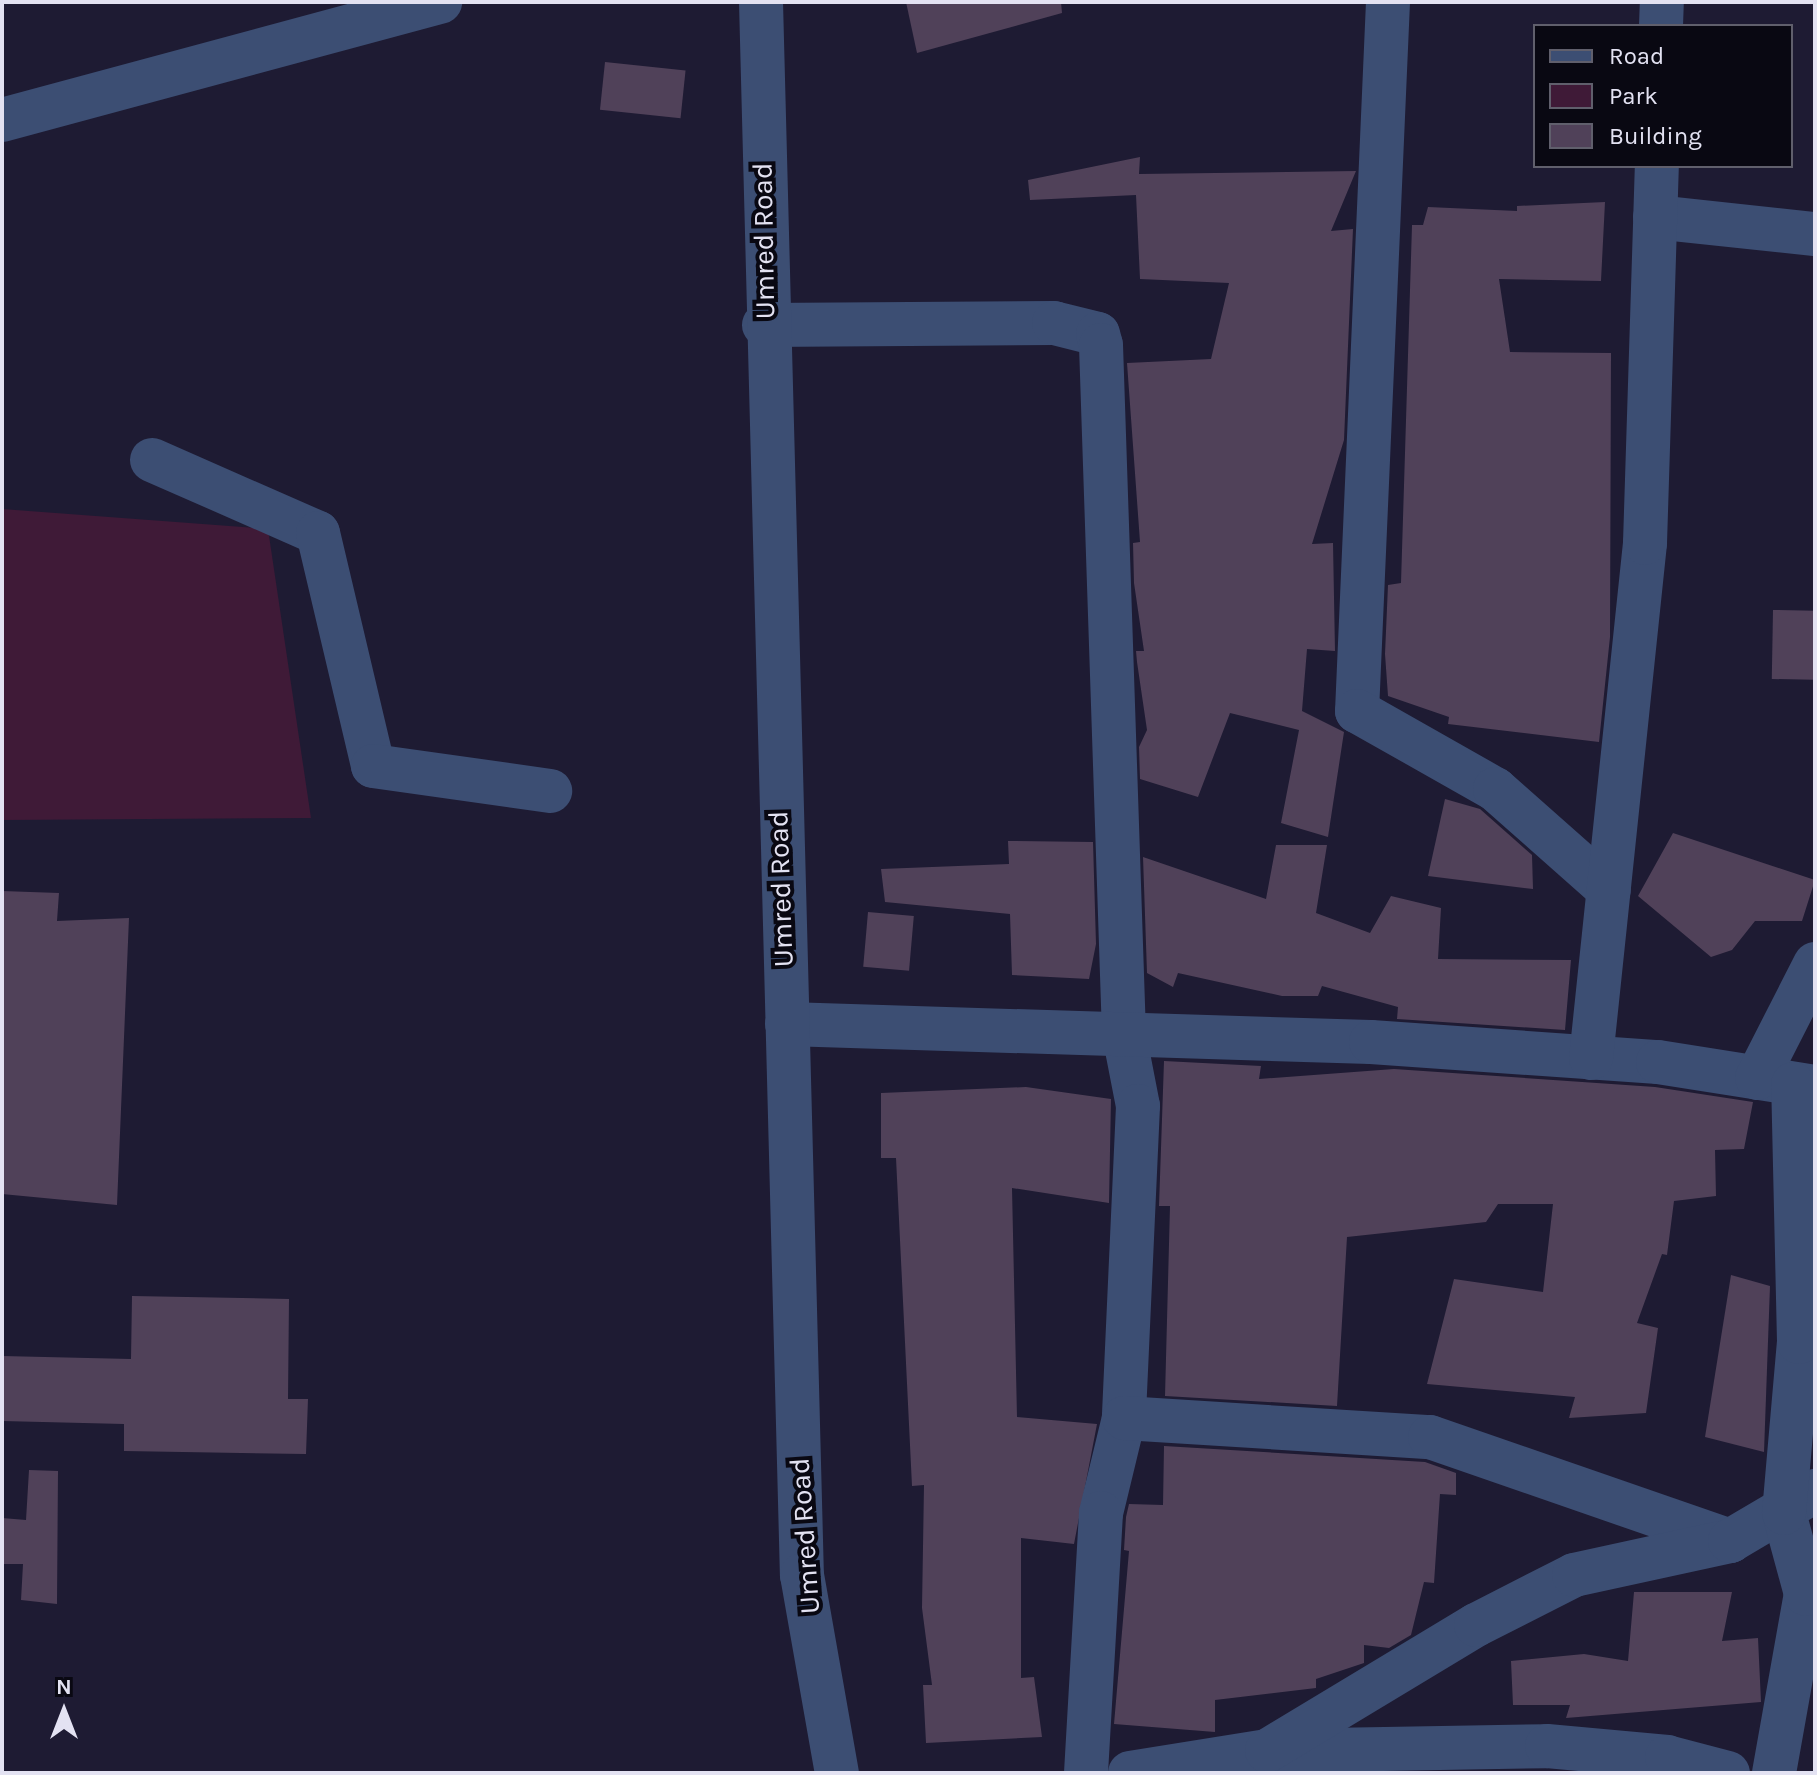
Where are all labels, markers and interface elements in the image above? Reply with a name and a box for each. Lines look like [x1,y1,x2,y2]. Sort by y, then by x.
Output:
legend [1533,24,1793,168]
text: Road [1609,42,1664,70]
text: Park [1609,82,1658,110]
text: Building [1609,122,1702,150]
street label: Umred Road [746,162,782,320]
street label: Umred Road [761,810,801,968]
street label: Umred Road [783,1457,827,1615]
north arrow [24,1671,104,1751]
text: N [56,1674,72,1700]

